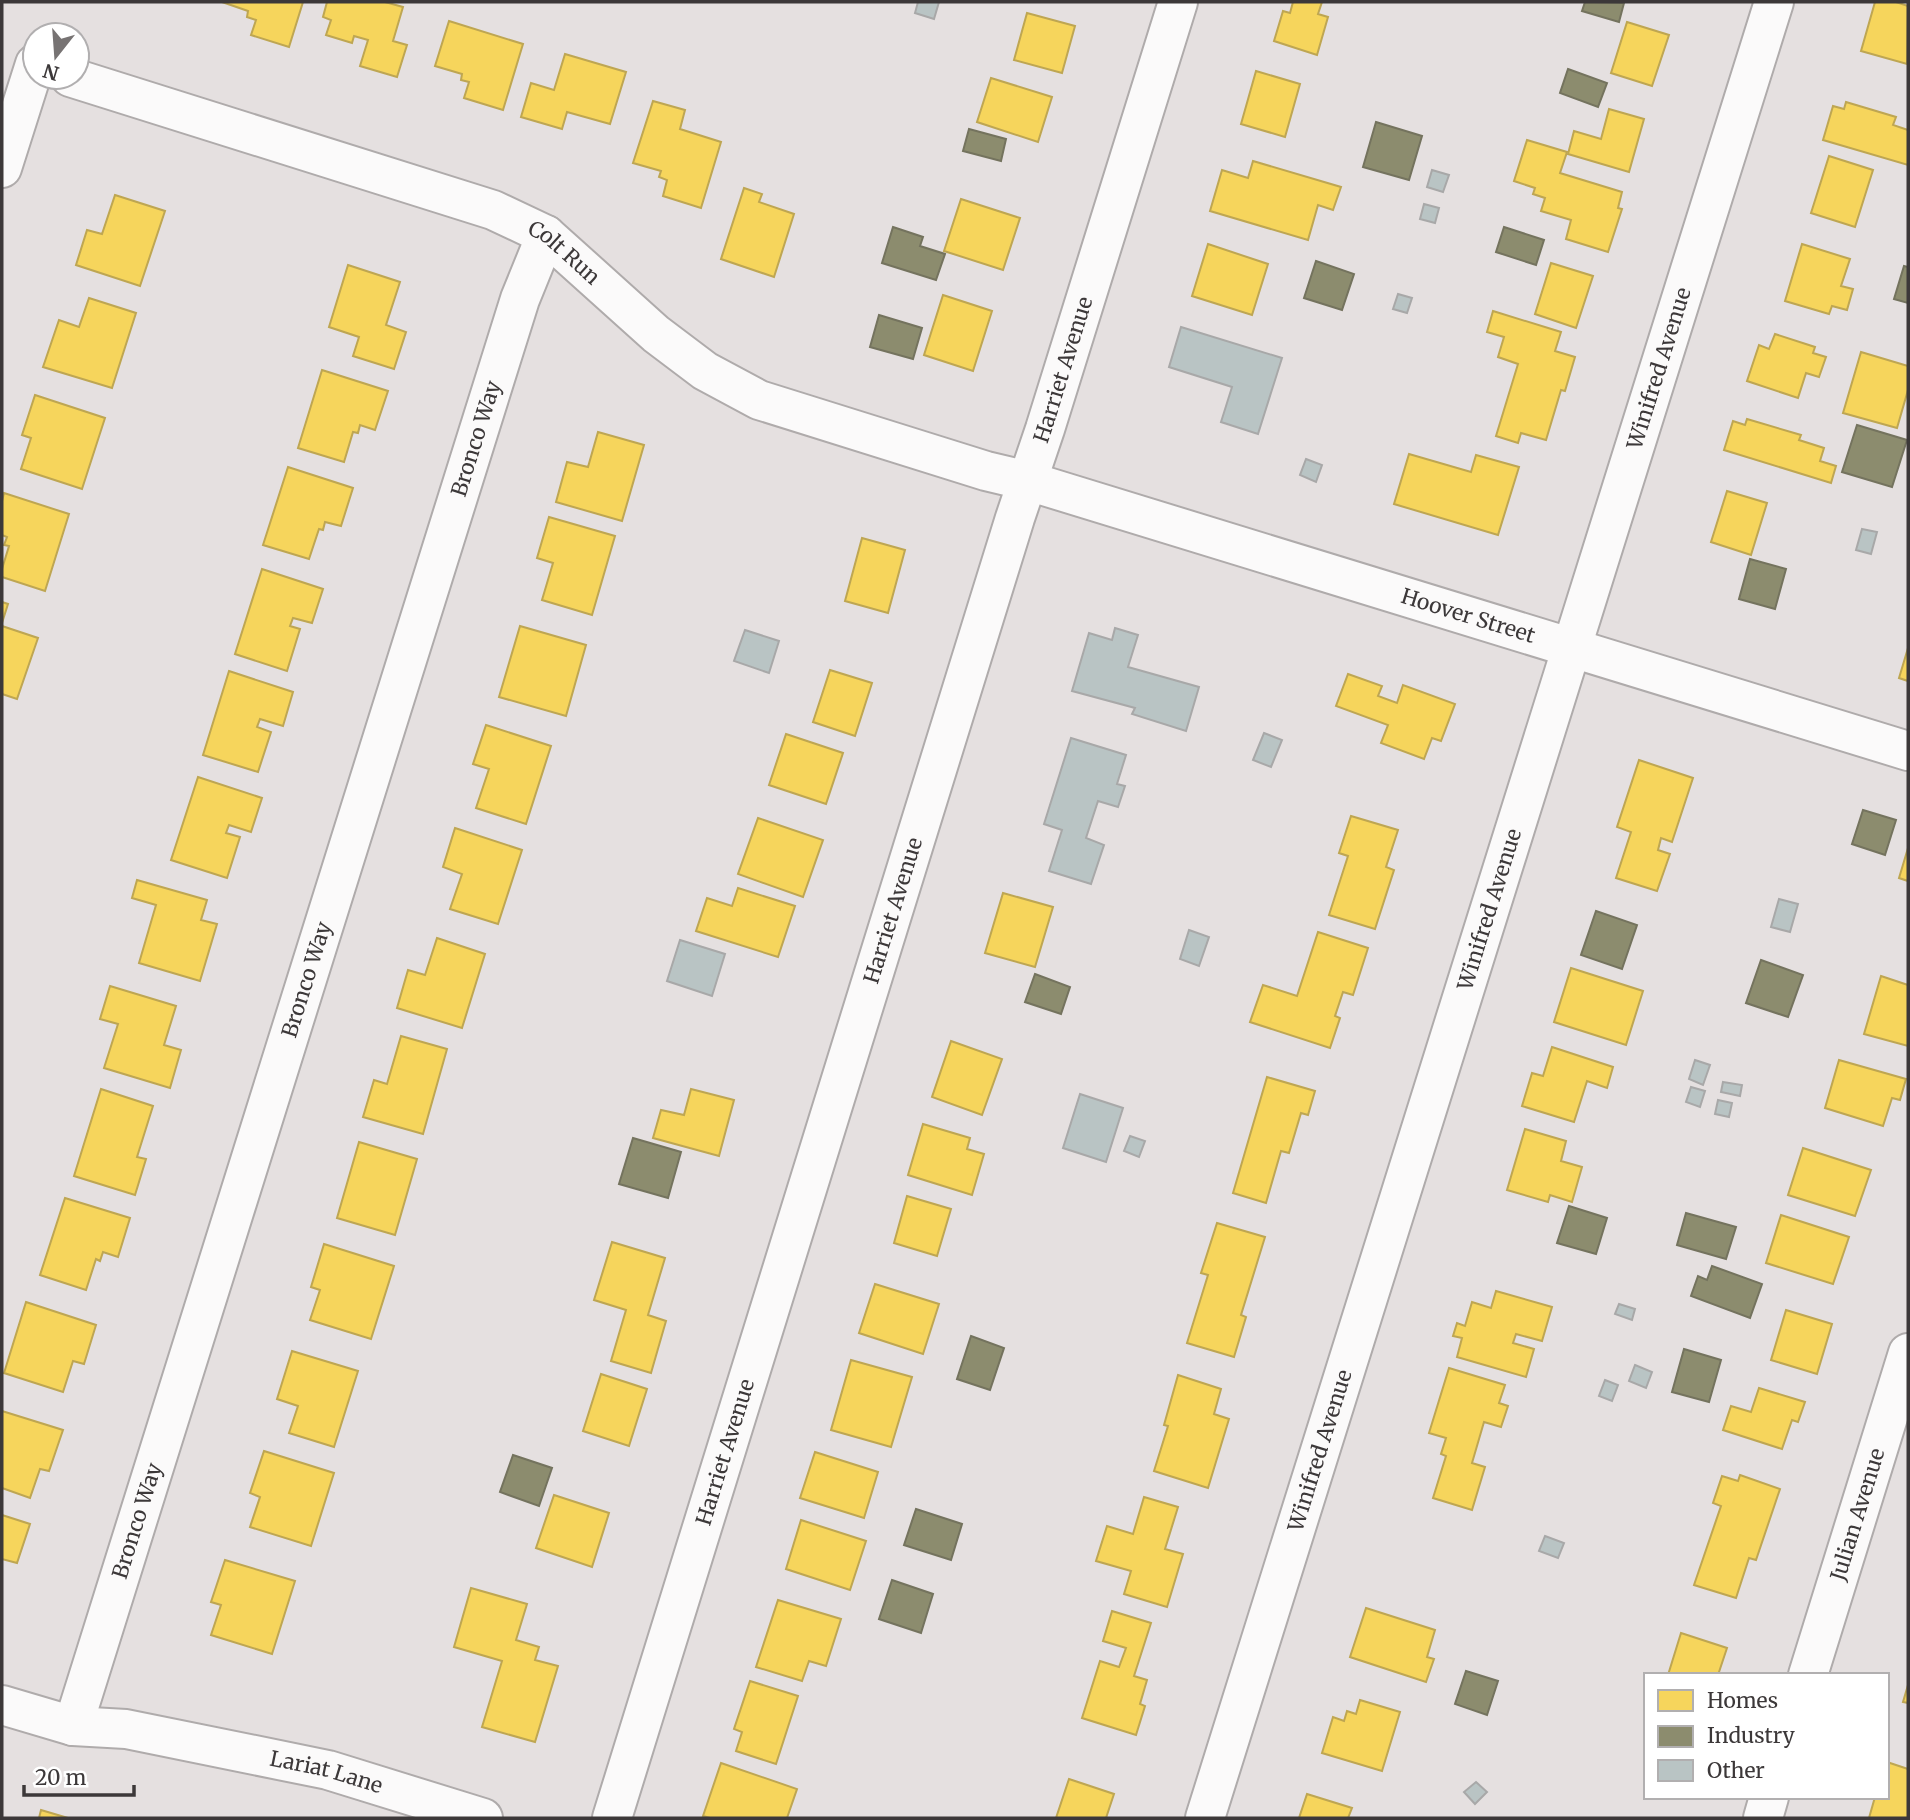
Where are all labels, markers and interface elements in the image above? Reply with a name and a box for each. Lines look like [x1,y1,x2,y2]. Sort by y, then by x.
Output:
north arrow [21,21,91,91]
text: N [40,59,62,86]
street label: Colt Run [524,215,606,290]
street label: Winifred Avenue [1620,284,1697,454]
street label: Harriet Avenue [1027,293,1098,446]
street label: Bronco Way [445,377,507,500]
street label: Hoover Street [1398,582,1538,649]
street label: Winifred Avenue [1451,825,1527,995]
street label: Harriet Avenue [857,834,928,987]
street label: Bronco Way [275,918,337,1041]
street label: Winifred Avenue [1281,1366,1358,1536]
street label: Harriet Avenue [690,1376,760,1528]
street label: Julian Avenue [1824,1445,1891,1585]
street label: Bronco Way [106,1459,168,1582]
legend [1644,1673,1889,1799]
text: Homes [1707,1687,1778,1714]
text: Industry [1707,1722,1796,1749]
street label: Lariat Lane [268,1745,386,1799]
scale bar [24,1754,135,1798]
text: Other [1707,1757,1765,1784]
text: 20 m [35,1764,87,1791]

